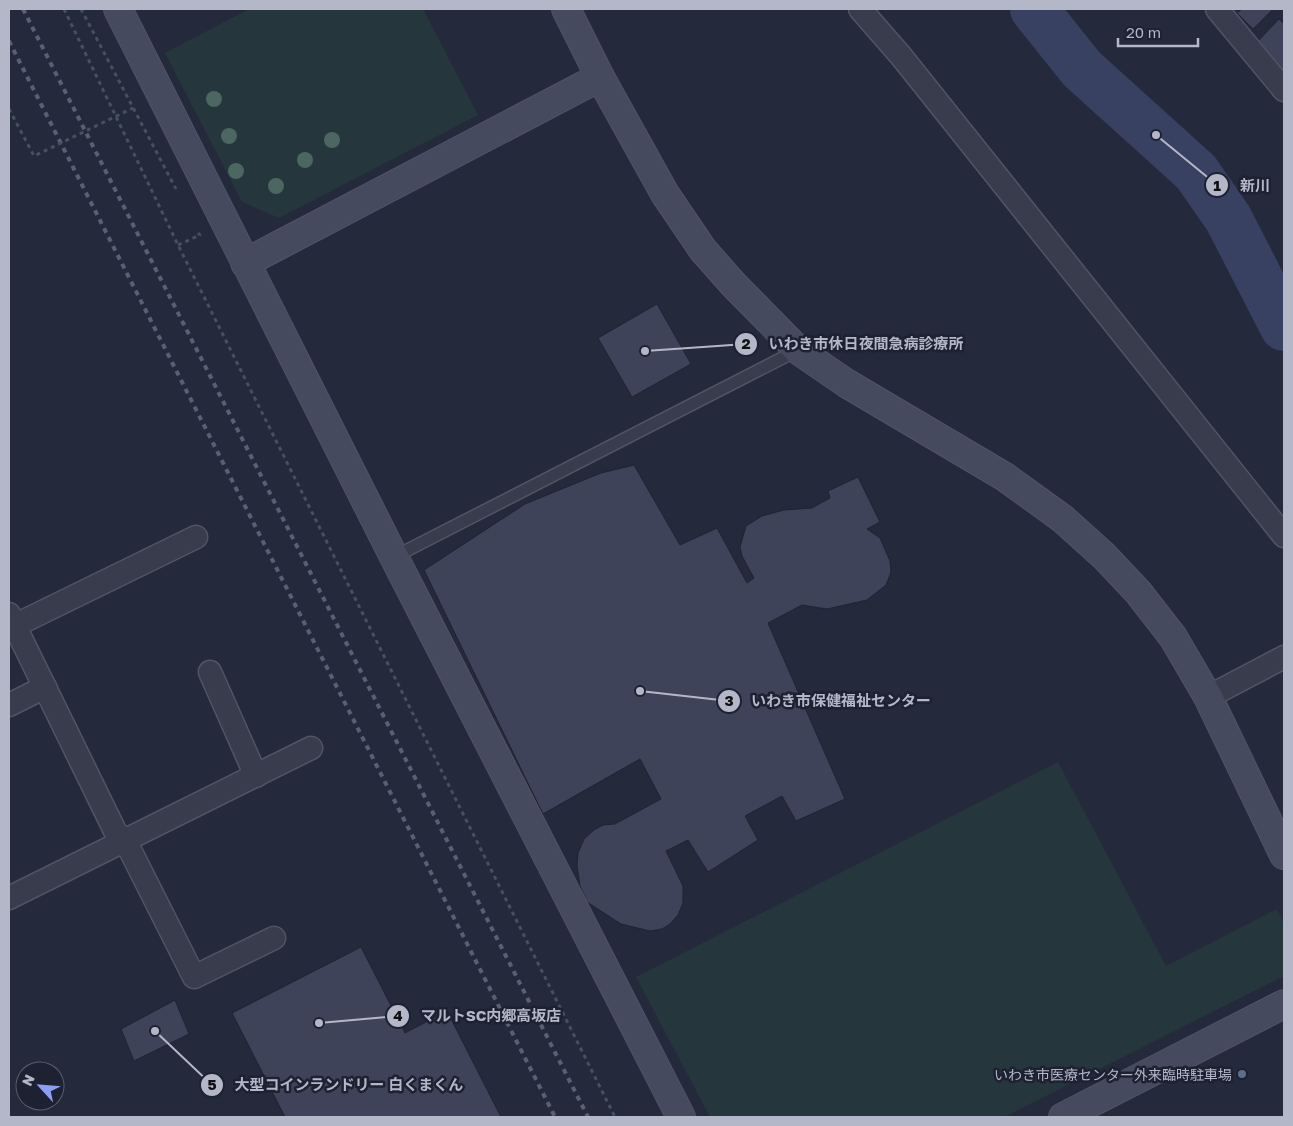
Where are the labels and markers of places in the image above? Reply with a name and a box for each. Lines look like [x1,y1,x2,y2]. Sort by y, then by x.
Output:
callout: 新川 [1205,170,1280,200]
callout: いわき市休日夜間急病診療所 [734,329,974,359]
callout: いわき市保健福祉センター [716,686,941,716]
callout: マルトSC内郷高坂店 [386,1001,572,1031]
place label: いわき市医療センター外来臨時駐車場 [994,1066,1232,1083]
marker: いわき市医療センター外来臨時駐車場 [1236,1068,1248,1080]
callout: 大型コインランドリー 白くまくん [199,1070,473,1100]

